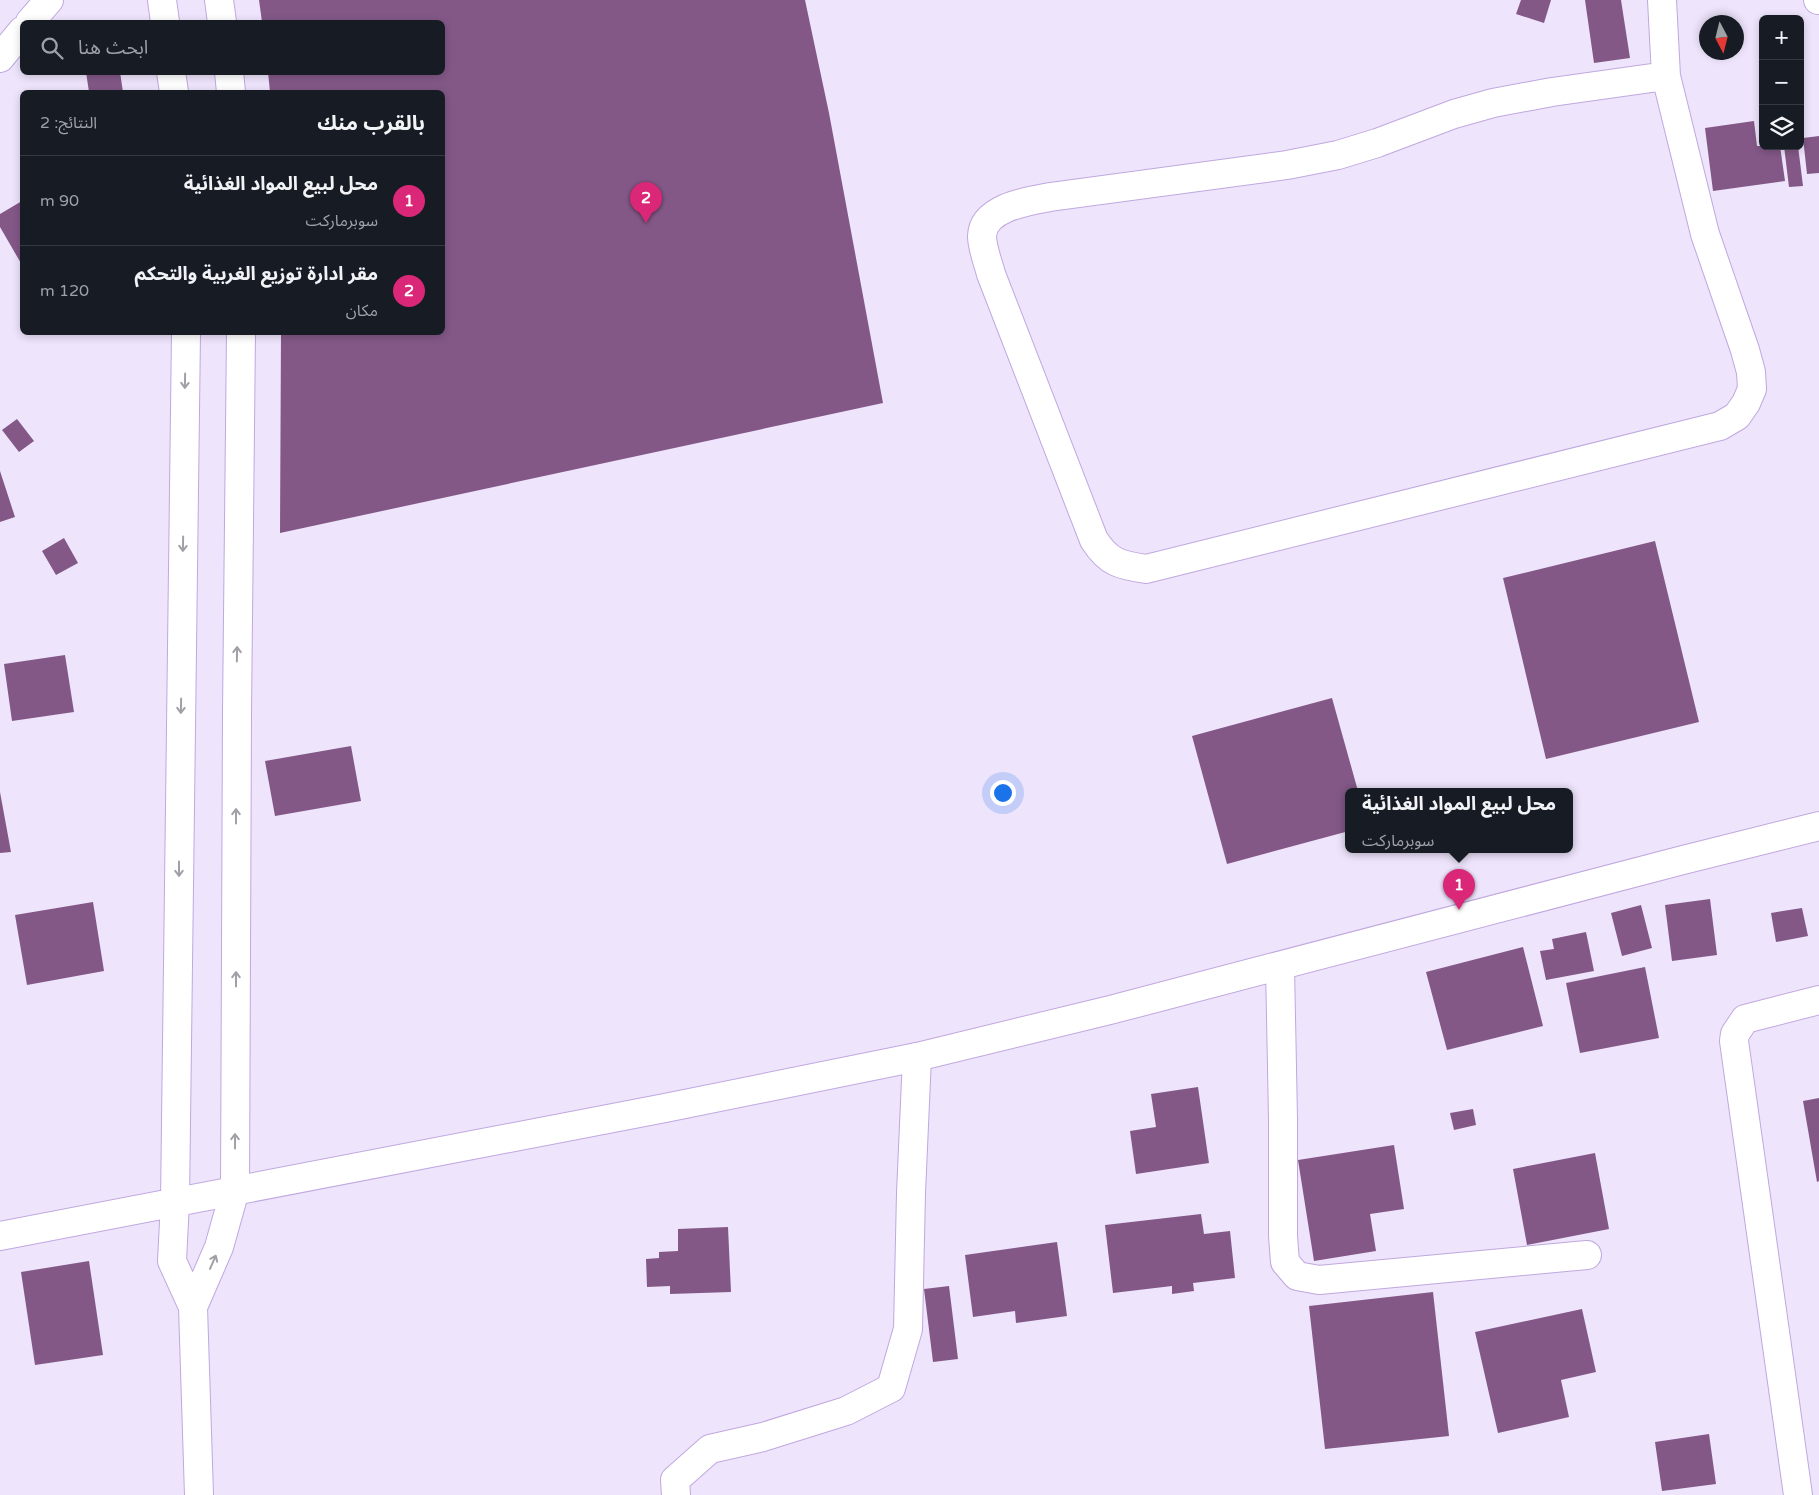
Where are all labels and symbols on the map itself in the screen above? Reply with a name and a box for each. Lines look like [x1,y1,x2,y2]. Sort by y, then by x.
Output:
north arrow [1699,15,1744,60]
pin: 2 [630,182,662,223]
one-way arrow [180,372,190,389]
one-way arrow [178,535,188,551]
one-way arrow [232,646,242,662]
one-way arrow [176,698,185,714]
your location [990,780,1016,806]
one-way arrow [231,809,241,825]
one-way arrow [174,860,184,876]
pin: 1 [1443,869,1475,910]
one-way arrow [231,971,240,987]
one-way arrow [230,1134,240,1150]
one-way arrow [208,1255,218,1270]

